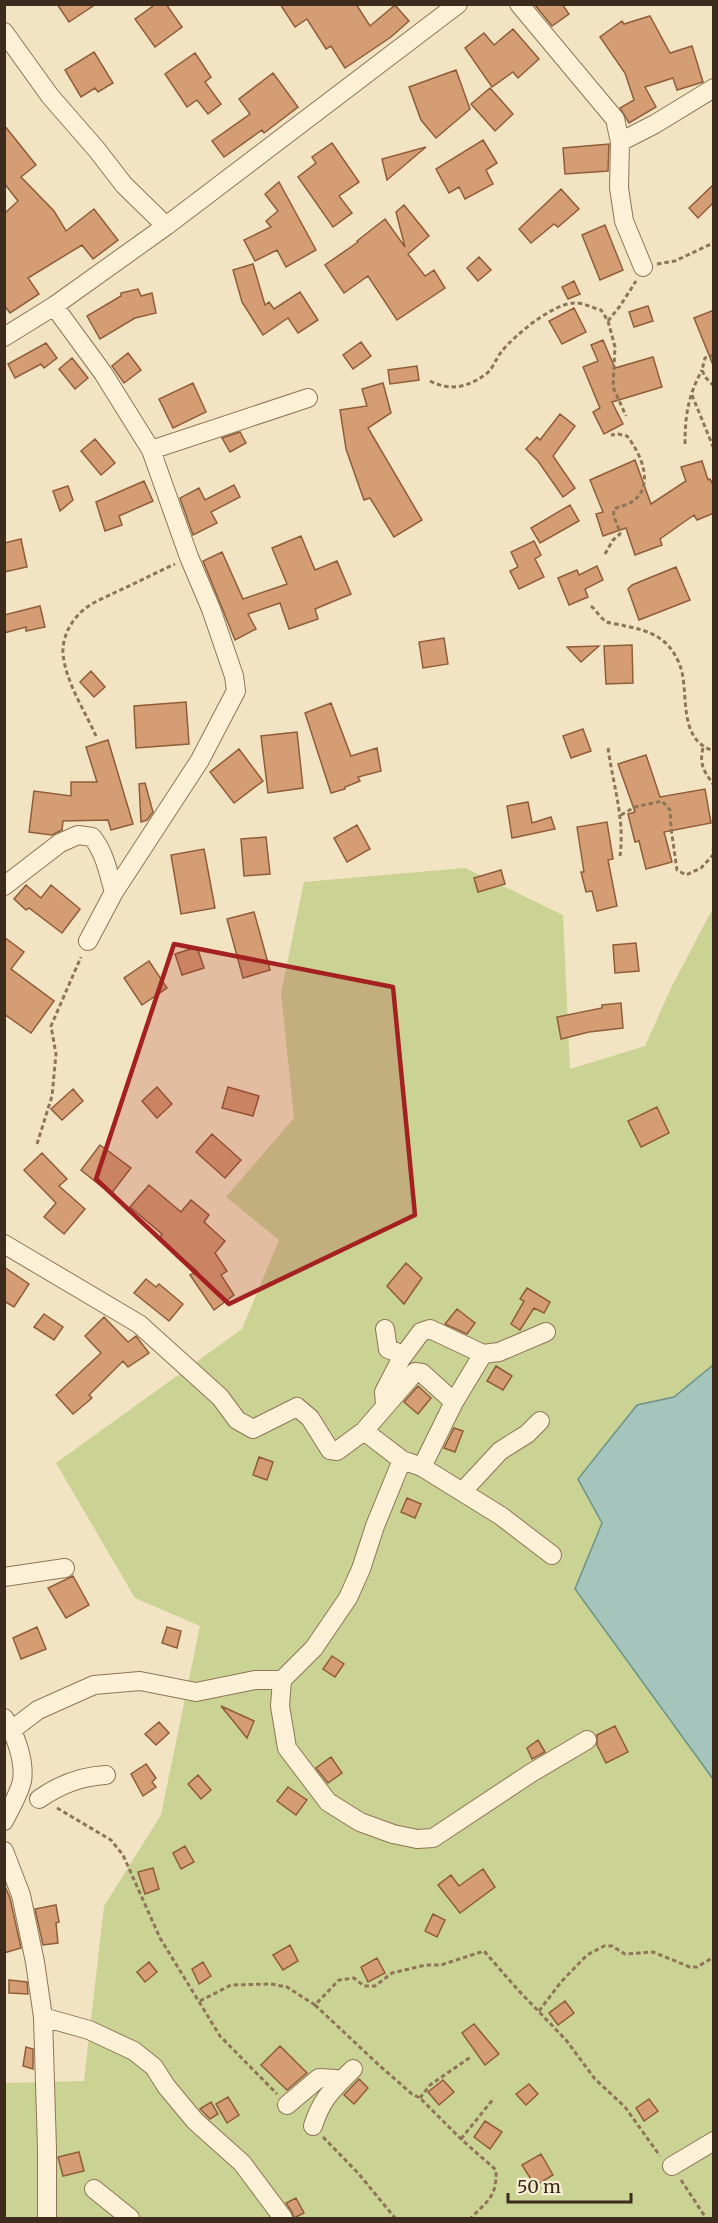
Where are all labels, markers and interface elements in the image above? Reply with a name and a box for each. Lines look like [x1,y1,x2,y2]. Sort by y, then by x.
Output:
scale bar [508,2166,631,2204]
text: 50 m [517,2175,561,2198]

